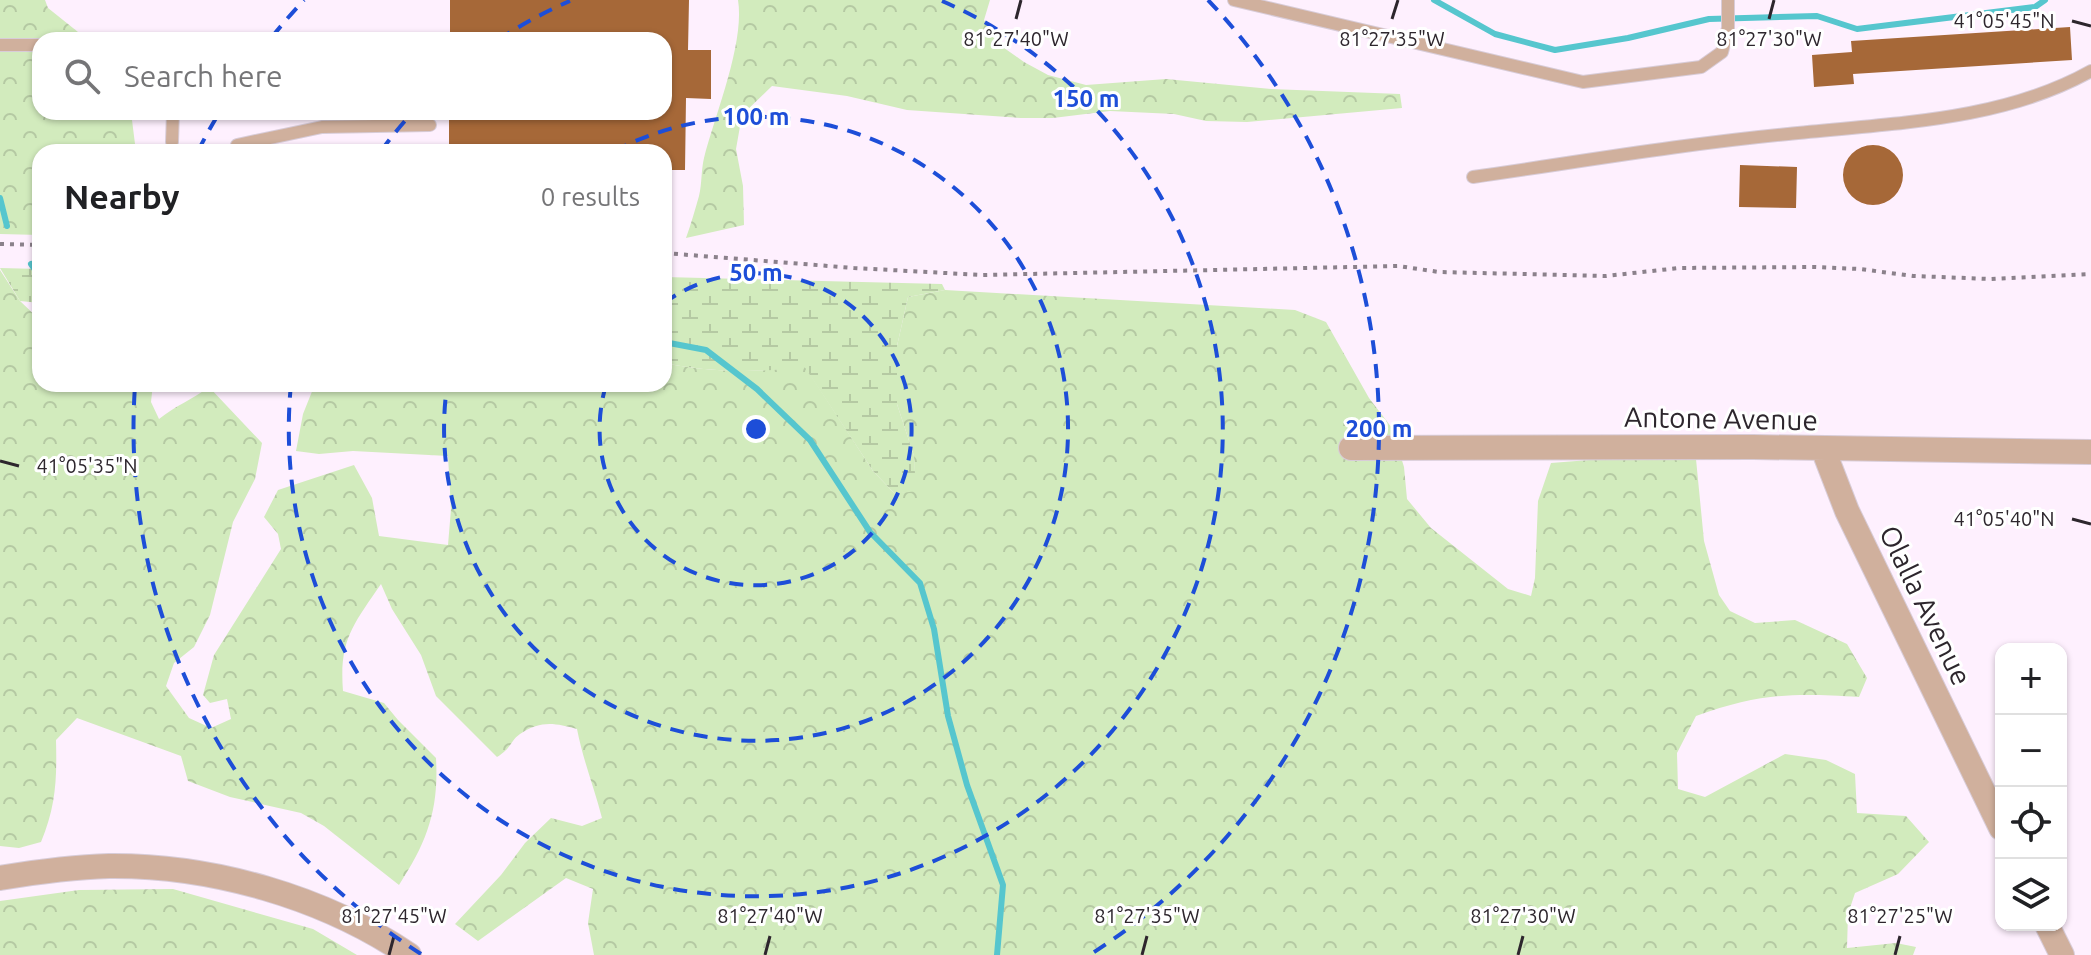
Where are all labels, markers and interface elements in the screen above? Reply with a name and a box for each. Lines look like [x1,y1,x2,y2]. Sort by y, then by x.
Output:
text: 41°05'45"N [1953,9,2055,32]
text: 81°27'40"W [963,27,1069,50]
text: 81°27'35"W [1339,27,1445,50]
text: 81°27'30"W [1716,27,1822,50]
search box [32,32,672,120]
icon: search [60,54,104,98]
text: Search here [124,59,283,93]
text: 150 m [1053,85,1119,112]
text: 100 m [723,103,789,130]
text: Nearby [64,177,179,215]
text: 0 results [541,182,640,211]
text: 50 m [729,259,783,286]
street label: Antone Avenue [1624,401,1818,435]
centre of rings [742,415,770,443]
text: 200 m [1346,415,1412,442]
text: 41°05'35"N [36,454,138,477]
text: 41°05'40"N [1953,507,2055,530]
street label: Olalla Avenue [1874,520,1978,690]
map controls [1995,643,2067,931]
button: + [1995,643,2067,715]
button: − [1995,715,2067,787]
button: locate [1995,787,2067,859]
button: layers [1995,859,2067,931]
text: 81°27'45"W [341,904,447,927]
text: 81°27'40"W [717,904,823,927]
text: 81°27'35"W [1094,904,1200,927]
text: 81°27'30"W [1470,904,1576,927]
text: 81°27'25"W [1847,904,1953,927]

